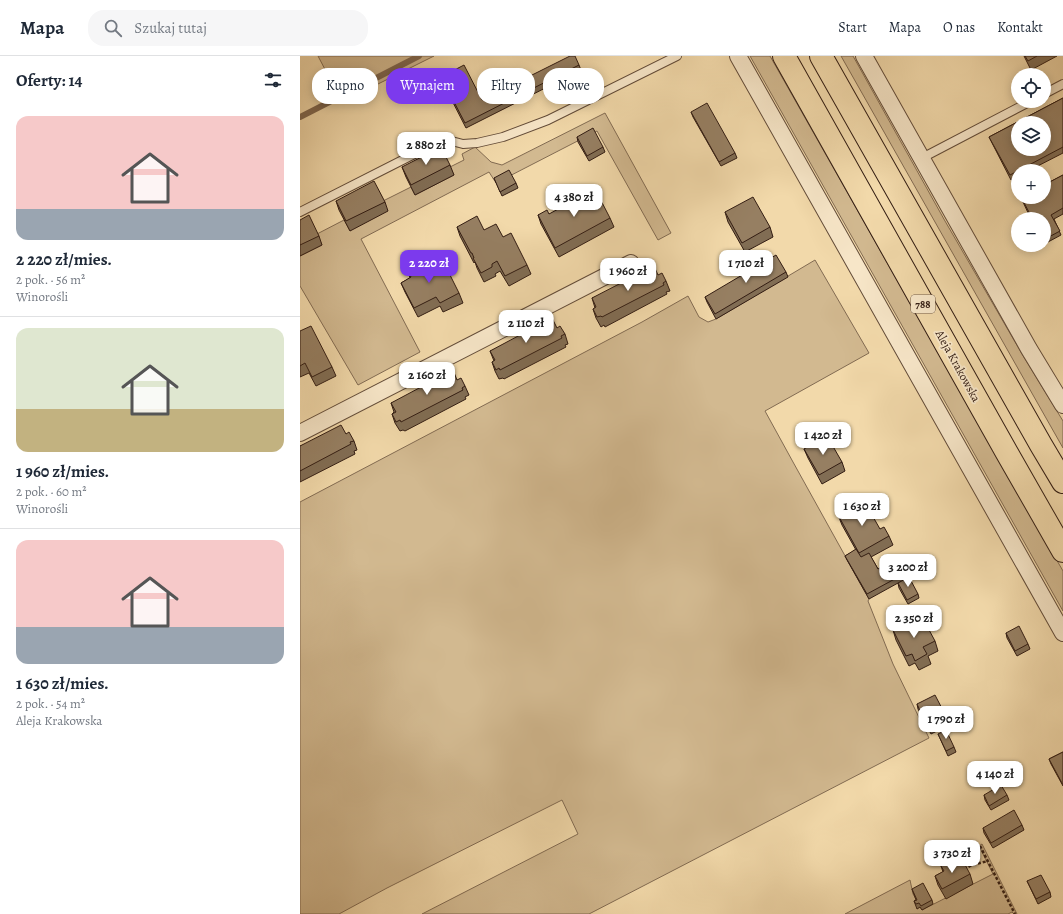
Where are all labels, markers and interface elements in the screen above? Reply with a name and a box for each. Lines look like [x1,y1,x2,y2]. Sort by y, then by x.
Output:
search box [88,10,368,46]
text: Mapa [20,15,64,41]
icon: search [102,17,124,39]
text: Szukaj tutaj [134,18,207,38]
text: Start [838,18,867,37]
text: Mapa [889,18,921,37]
text: O nas [943,18,975,37]
text: Kontakt [997,18,1043,37]
chip: Kupno [312,68,378,104]
chip: Wynajem [386,68,469,104]
chip: Filtry [477,68,535,104]
chip: Nowe [543,68,604,104]
map controls [1011,68,1051,252]
button: locate [1011,68,1051,108]
text: Oferty: 14 [16,69,83,92]
icon: filters [262,69,284,91]
button: layers [1011,116,1051,156]
pin: 2 880 zł [385,132,467,166]
text: 2 880 zł [406,136,446,153]
icon: home [114,142,186,214]
button: + [1011,164,1051,204]
pin: 4 380 zł [533,184,615,218]
text: 4 380 zł [555,188,593,205]
button: − [1011,212,1051,252]
text: 2 220 zł/mies. [16,248,112,271]
pin: 2 220 zł [388,250,470,284]
pin: 1 710 zł [705,250,787,284]
text: 2 220 zł [409,254,449,271]
text: 1 710 zł [728,254,764,271]
pin: 1 960 zł [587,258,669,292]
text: 1 960 zł [609,262,647,279]
text: 2 pok. · 56 m² [16,271,85,288]
text: Winorośli [16,288,68,305]
road number: 788 [911,295,935,313]
pin: 2 110 zł [485,310,567,344]
text: 2 110 zł [508,314,544,331]
street label: Aleja Krakowska [931,326,985,405]
icon: home [114,354,186,426]
pin: 2 160 zł [386,362,468,396]
text: 2 160 zł [408,366,446,383]
pin: 1 420 zł [782,422,864,456]
text: 1 420 zł [804,426,842,443]
text: 1 960 zł/mies. [16,460,109,483]
text: 2 pok. · 60 m² [16,483,87,500]
pin: 1 630 zł [821,493,903,527]
text: 1 630 zł [843,497,881,514]
text: Winorośli [16,500,68,517]
pin: 3 200 zł [867,554,949,588]
text: 3 200 zł [888,558,928,575]
icon: home [114,566,186,638]
pin: 2 350 zł [873,605,955,639]
text: 2 350 zł [895,609,933,626]
text: 1 630 zł/mies. [16,672,109,695]
text: 2 pok. · 54 m² [16,695,85,712]
pin: 1 790 zł [905,706,987,740]
text: 1 790 zł [927,710,965,727]
text: Aleja Krakowska [16,712,102,729]
pin: 4 140 zł [954,761,1036,795]
text: 4 140 zł [976,765,1014,782]
pin: 3 730 zł [911,840,993,874]
text: 3 730 zł [933,844,971,861]

